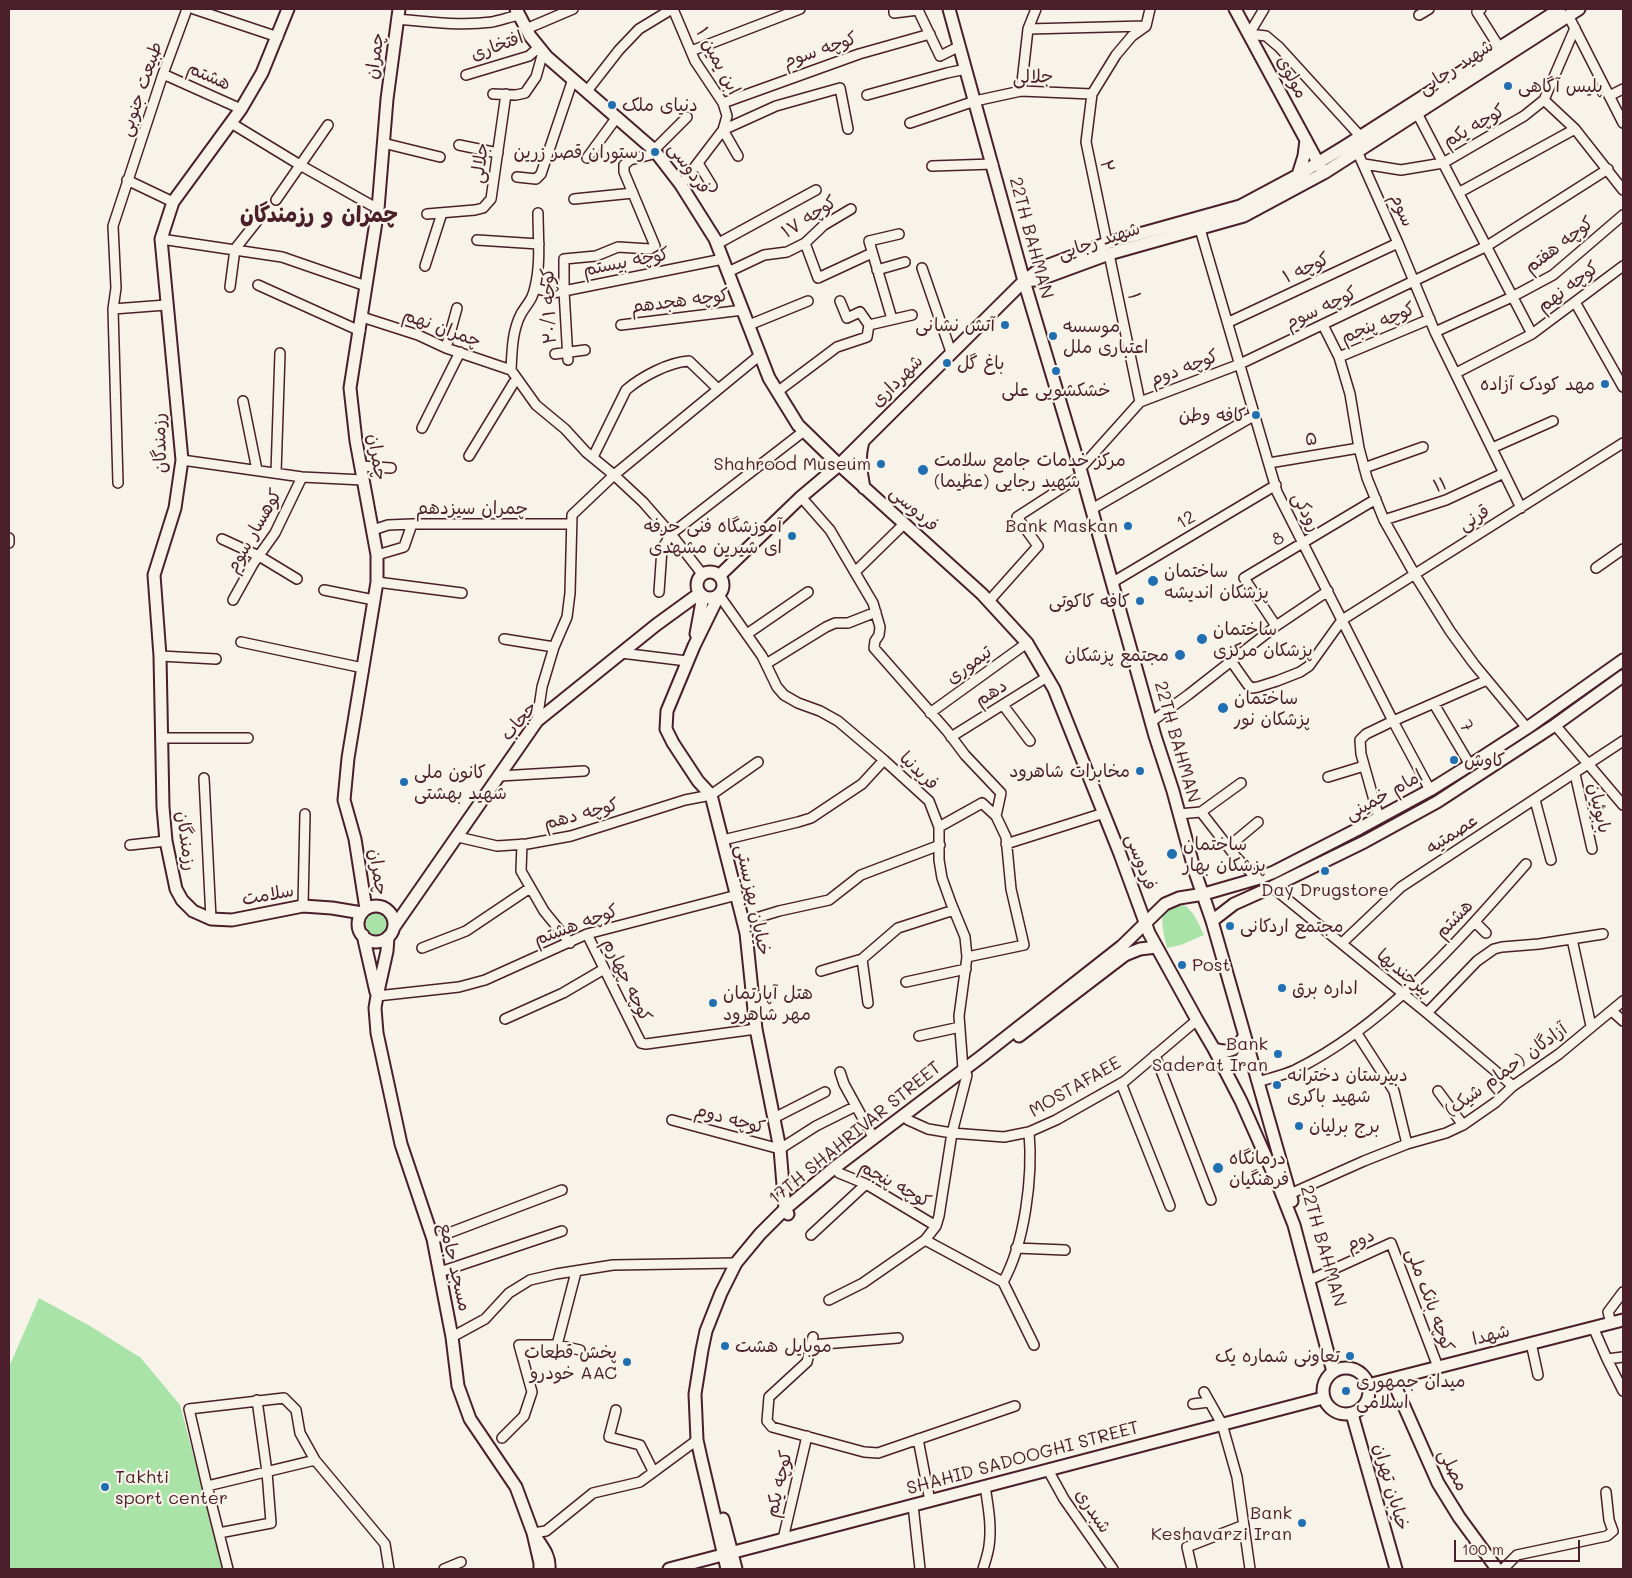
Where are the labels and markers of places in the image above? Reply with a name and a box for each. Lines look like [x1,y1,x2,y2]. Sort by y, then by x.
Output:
place label: پلیس آگاهی [1518,75,1603,97]
marker: پلیس آگاهی [1502,80,1514,92]
place label: دنیای ملک [622,94,698,116]
marker: دنیای ملک [606,99,618,111]
place label: رستوران قصر زرین [513,141,645,163]
marker: رستوران قصر زرین [649,146,661,158]
place label: آتش نشانی [915,314,995,336]
place label: موسسه اعتباری ملل [1063,315,1148,358]
marker: آتش نشانی [999,319,1011,331]
marker: موسسه اعتباری ملل [1047,330,1059,342]
place label: باغ گل [957,352,1004,374]
marker: باغ گل [941,357,953,369]
marker: خشکشویی علی [1050,365,1062,377]
place label: مهد کودک آزاده [1480,373,1595,395]
marker: مهد کودک آزاده [1599,378,1611,390]
place label: خشکشویی علی [1001,379,1111,401]
place label: کافه وطن [1179,404,1246,426]
marker: کافه وطن [1250,409,1262,421]
place label: مرکز خدمات جامع سلامت شهید رجایی (عظیما) [934,449,1126,492]
place label: Shahrood Museum [714,453,871,475]
marker: Shahrood Museum [875,458,887,470]
marker: مرکز خدمات جامع سلامت شهید رجایی (عظیما) [916,463,930,477]
place label: آموزشگاه فنی حرفه ای شیرین مشهدی [644,515,782,558]
place label: Bank Maskan [1005,515,1118,537]
marker: Bank Maskan [1122,520,1134,532]
marker: آموزشگاه فنی حرفه ای شیرین مشهدی [786,530,798,542]
place label: ساختمان پزشکان اندیشه [1164,560,1269,602]
marker: ساختمان پزشکان اندیشه [1146,574,1160,588]
place label: کافه کاکوتی [1049,590,1130,612]
marker: کافه کاکوتی [1134,595,1146,607]
place label: ساختمان پزشکان مرکزی [1213,618,1313,660]
marker: ساختمان پزشکان مرکزی [1195,632,1209,646]
place label: مجتمع پزشکان [1065,644,1169,666]
marker: مجتمع پزشکان [1173,648,1187,662]
place label: ساختمان پزشکان نور [1234,687,1310,730]
marker: ساختمان پزشکان نور [1216,701,1230,715]
place label: کاوش [1464,749,1505,771]
marker: کاوش [1448,754,1460,766]
place label: مخابرات شاهرود [1009,760,1130,782]
place label: کانون ملی شهید بهشتی [414,761,507,804]
marker: مخابرات شاهرود [1134,765,1146,777]
marker: کانون ملی شهید بهشتی [398,776,410,788]
place label: ساختمان پزشکان بهار [1183,833,1266,876]
marker: ساختمان پزشکان بهار [1165,847,1179,861]
marker: Day Drugstore [1319,865,1331,877]
place label: Day Drugstore [1261,879,1389,901]
place label: مجتمع اردکانی [1240,915,1344,937]
marker: مجتمع اردکانی [1224,920,1236,932]
place label: Post [1192,954,1230,976]
marker: Post [1176,959,1188,971]
place label: اداره برق [1292,977,1358,999]
place label: هتل آپارتمان مهر شاهرود [723,982,813,1024]
marker: اداره برق [1276,982,1288,994]
marker: هتل آپارتمان مهر شاهرود [707,997,719,1009]
place label: Bank Saderat Iran [1152,1033,1268,1076]
marker: Bank Saderat Iran [1272,1048,1284,1060]
place label: دبیرستان دخترانه شهید باکری [1287,1064,1408,1106]
marker: دبیرستان دخترانه شهید باکری [1271,1079,1283,1091]
place label: برج برلیان [1309,1115,1380,1137]
marker: برج برلیان [1293,1120,1305,1132]
place label: درمانگاه فرهنگیان [1229,1147,1289,1190]
marker: درمانگاه فرهنگیان [1211,1161,1225,1175]
place label: موبایل هشت [735,1335,832,1357]
marker: موبایل هشت [719,1340,731,1352]
place label: پخش قطعات خودرو AAC [524,1341,617,1384]
place label: تعاونی شماره یک [1215,1345,1340,1367]
marker: تعاونی شماره یک [1344,1350,1356,1362]
marker: پخش قطعات خودرو AAC [621,1356,633,1368]
place label: میدان جمهوری اسلامی [1356,1370,1466,1412]
marker: میدان جمهوری اسلامی [1340,1385,1352,1397]
place label: Takhti sport center [115,1466,228,1508]
marker: Takhti sport center [99,1481,111,1493]
place label: Bank Keshavarzi Iran [1151,1502,1292,1545]
marker: Bank Keshavarzi Iran [1296,1517,1308,1529]

